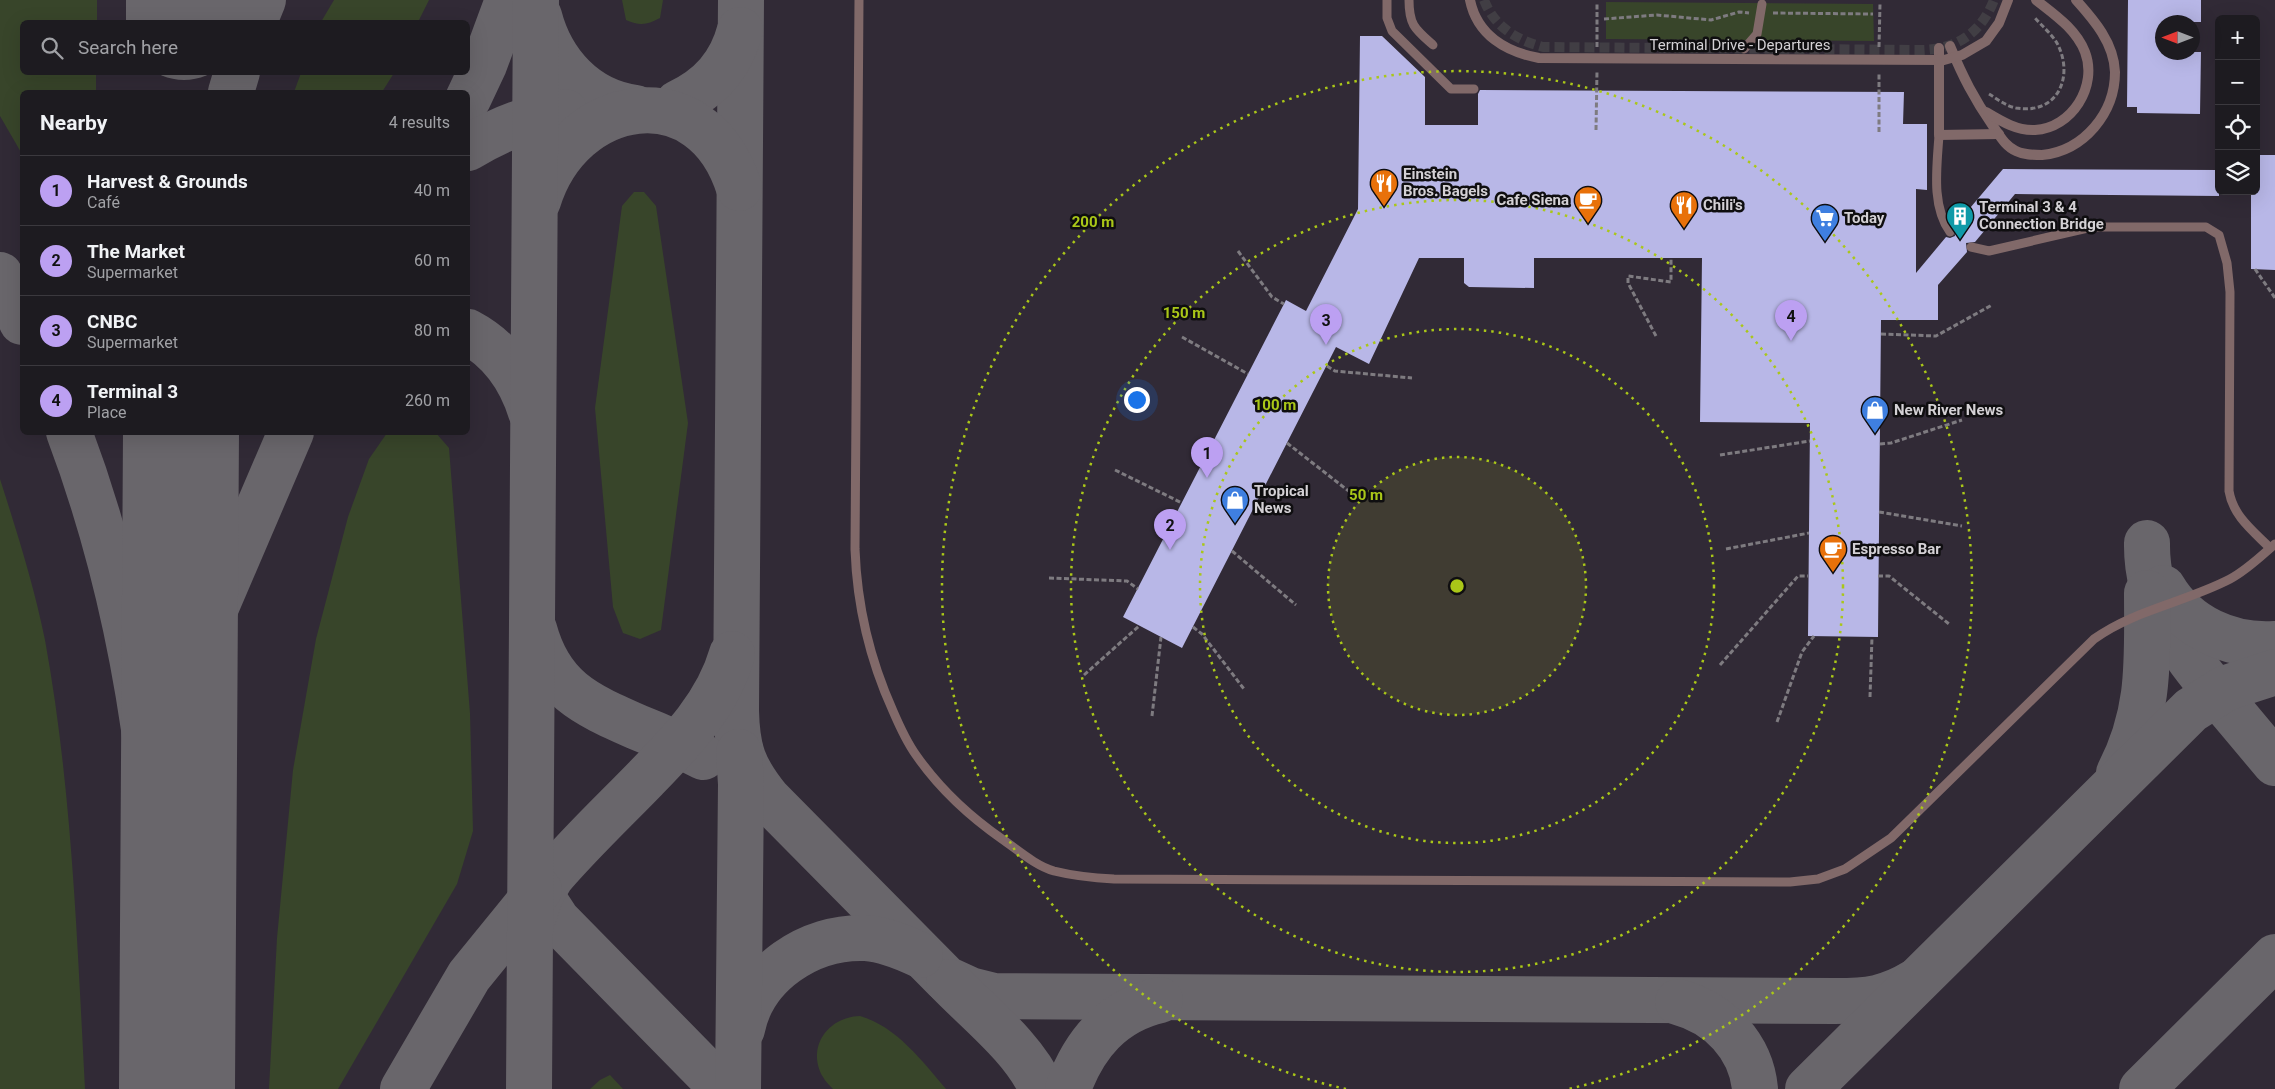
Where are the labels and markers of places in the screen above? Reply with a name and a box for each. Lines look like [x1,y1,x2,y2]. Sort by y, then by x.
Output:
place label: Einstein Bros. Bagels [1403,165,1488,200]
restaurant icon: Einstein Bros. Bagels [1369,168,1399,207]
cafe icon: Cafe Siena [1573,185,1603,224]
restaurant icon: Chili's [1669,190,1699,229]
place label: Cafe Siena [1496,191,1569,209]
place label: Chili's [1703,196,1743,214]
place label: Terminal 3 & 4 Connection Bridge [1979,198,2104,233]
building icon: Terminal 3 & 4 Connection Bridge [1945,201,1975,240]
supermarket icon: Today [1810,203,1840,242]
place label: Today [1844,209,1885,227]
pin: 4 [1775,300,1807,341]
pin: 3 [1310,304,1342,345]
shop icon: New River News [1860,395,1890,434]
place label: New River News [1894,401,2004,419]
pin: 1 [1191,437,1223,478]
place label: Tropical News [1254,482,1309,517]
shop icon: Tropical News [1220,485,1250,524]
pin: 2 [1154,509,1186,550]
cafe icon: Espresso Bar [1818,534,1848,573]
place label: Espresso Bar [1852,540,1941,558]
centre of rings [1448,577,1466,595]

